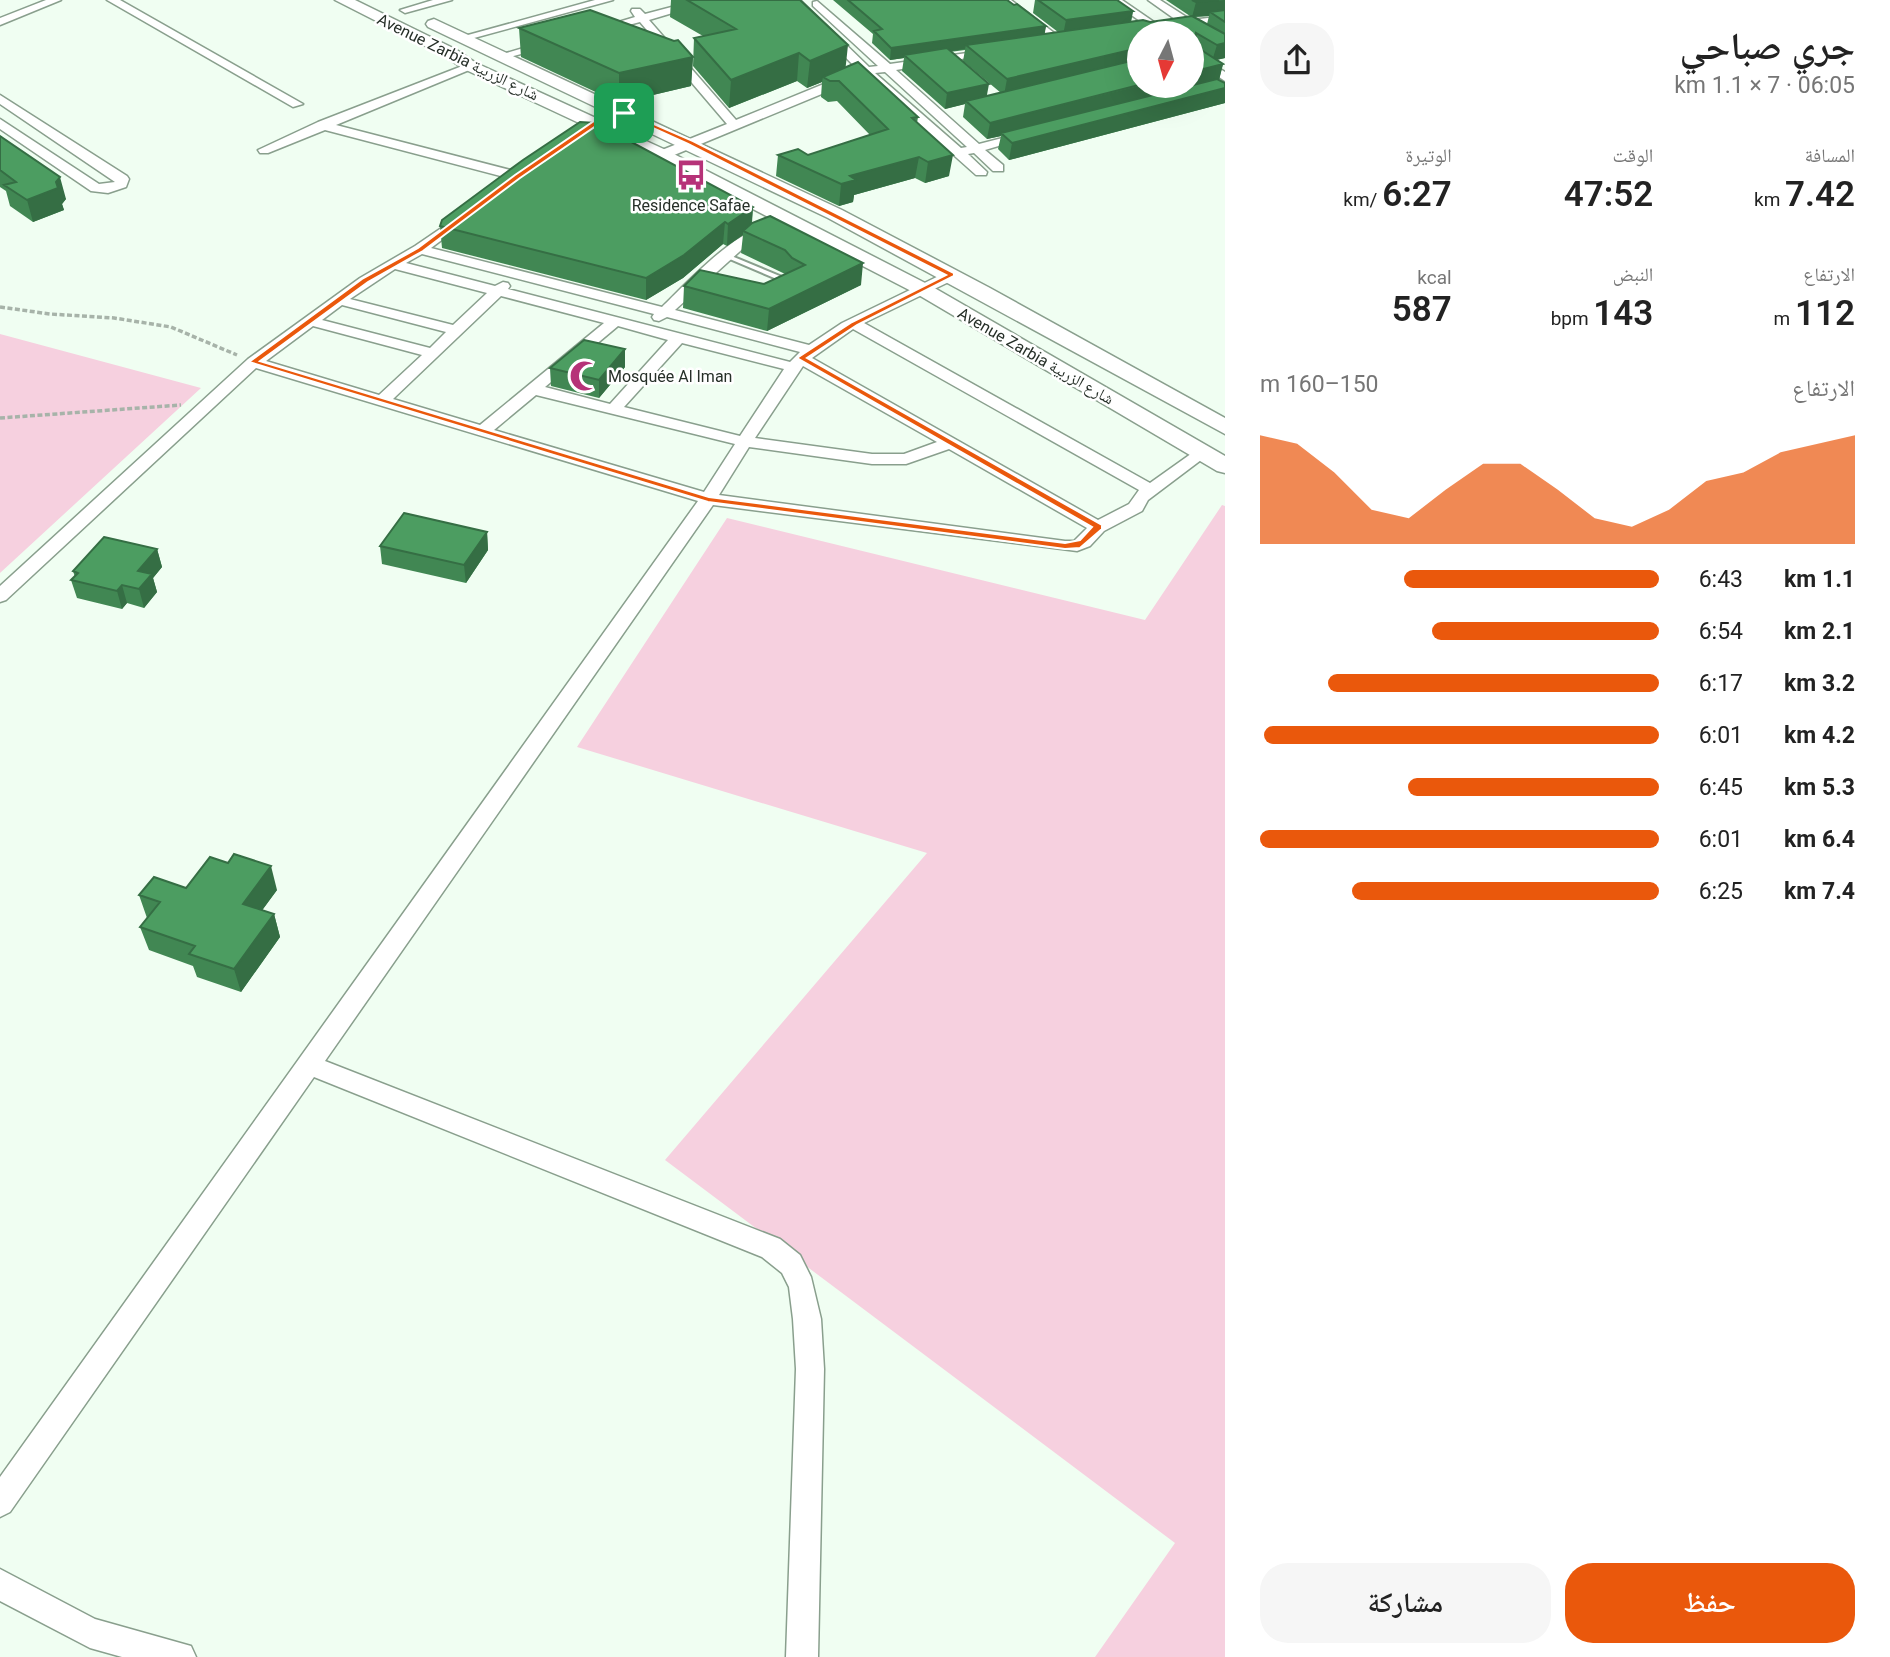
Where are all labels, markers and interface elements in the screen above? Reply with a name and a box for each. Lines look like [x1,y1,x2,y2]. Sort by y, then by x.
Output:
street label: Avenue Zarbia شارع الزربية [374,10,542,105]
north arrow [1127,21,1204,98]
map controls [1127,21,1204,98]
button: share [1260,23,1334,97]
text: جري صباحي [1680,24,1855,68]
text: 06:05 · 7 × 1.1 km [1674,72,1855,99]
pin [594,83,654,143]
icon: arrive [605,94,643,132]
text: الوتيرة [1405,144,1452,167]
text: الوقت [1612,144,1653,167]
text: المسافة [1805,144,1855,167]
bus stop icon: Residence Safae [674,158,708,192]
text: 6:27 [1382,174,1452,215]
text: 47:52 [1564,174,1653,215]
text: 7.42 [1785,174,1855,215]
text: /km [1343,188,1382,211]
text: km [1754,188,1785,211]
place label: Residence Safae [632,196,750,215]
text: النبض [1613,263,1653,286]
text: الارتفاع [1803,263,1855,286]
text: kcal [1417,266,1452,289]
text: 587 [1392,289,1452,330]
text: 143 [1593,293,1653,334]
text: 112 [1795,293,1855,334]
street label: Avenue Zarbia شارع الزربية [954,303,1117,409]
text: bpm [1551,307,1593,330]
text: m [1774,307,1795,330]
mosque icon: Mosquée Al Iman [568,359,602,393]
place label: Mosquée Al Iman [608,367,732,386]
text: 150–160 m [1260,371,1379,398]
text: الارتفاع [1792,375,1855,402]
text: 6:43 [1699,566,1743,593]
text: 1.1 km [1784,566,1855,593]
text: 6:54 [1699,618,1743,645]
text: 2.1 km [1784,618,1855,645]
text: 6:17 [1699,670,1743,697]
text: 3.2 km [1784,670,1855,697]
text: 6:01 [1699,722,1743,749]
text: 4.2 km [1784,722,1855,749]
text: 6:45 [1699,774,1743,801]
text: 5.3 km [1784,774,1855,801]
text: 6:01 [1699,826,1743,853]
text: 6.4 km [1784,826,1855,853]
text: 6:25 [1699,878,1743,905]
text: 7.4 km [1784,878,1855,905]
button: مشاركة [1260,1563,1551,1643]
button: حفظ [1565,1563,1855,1643]

